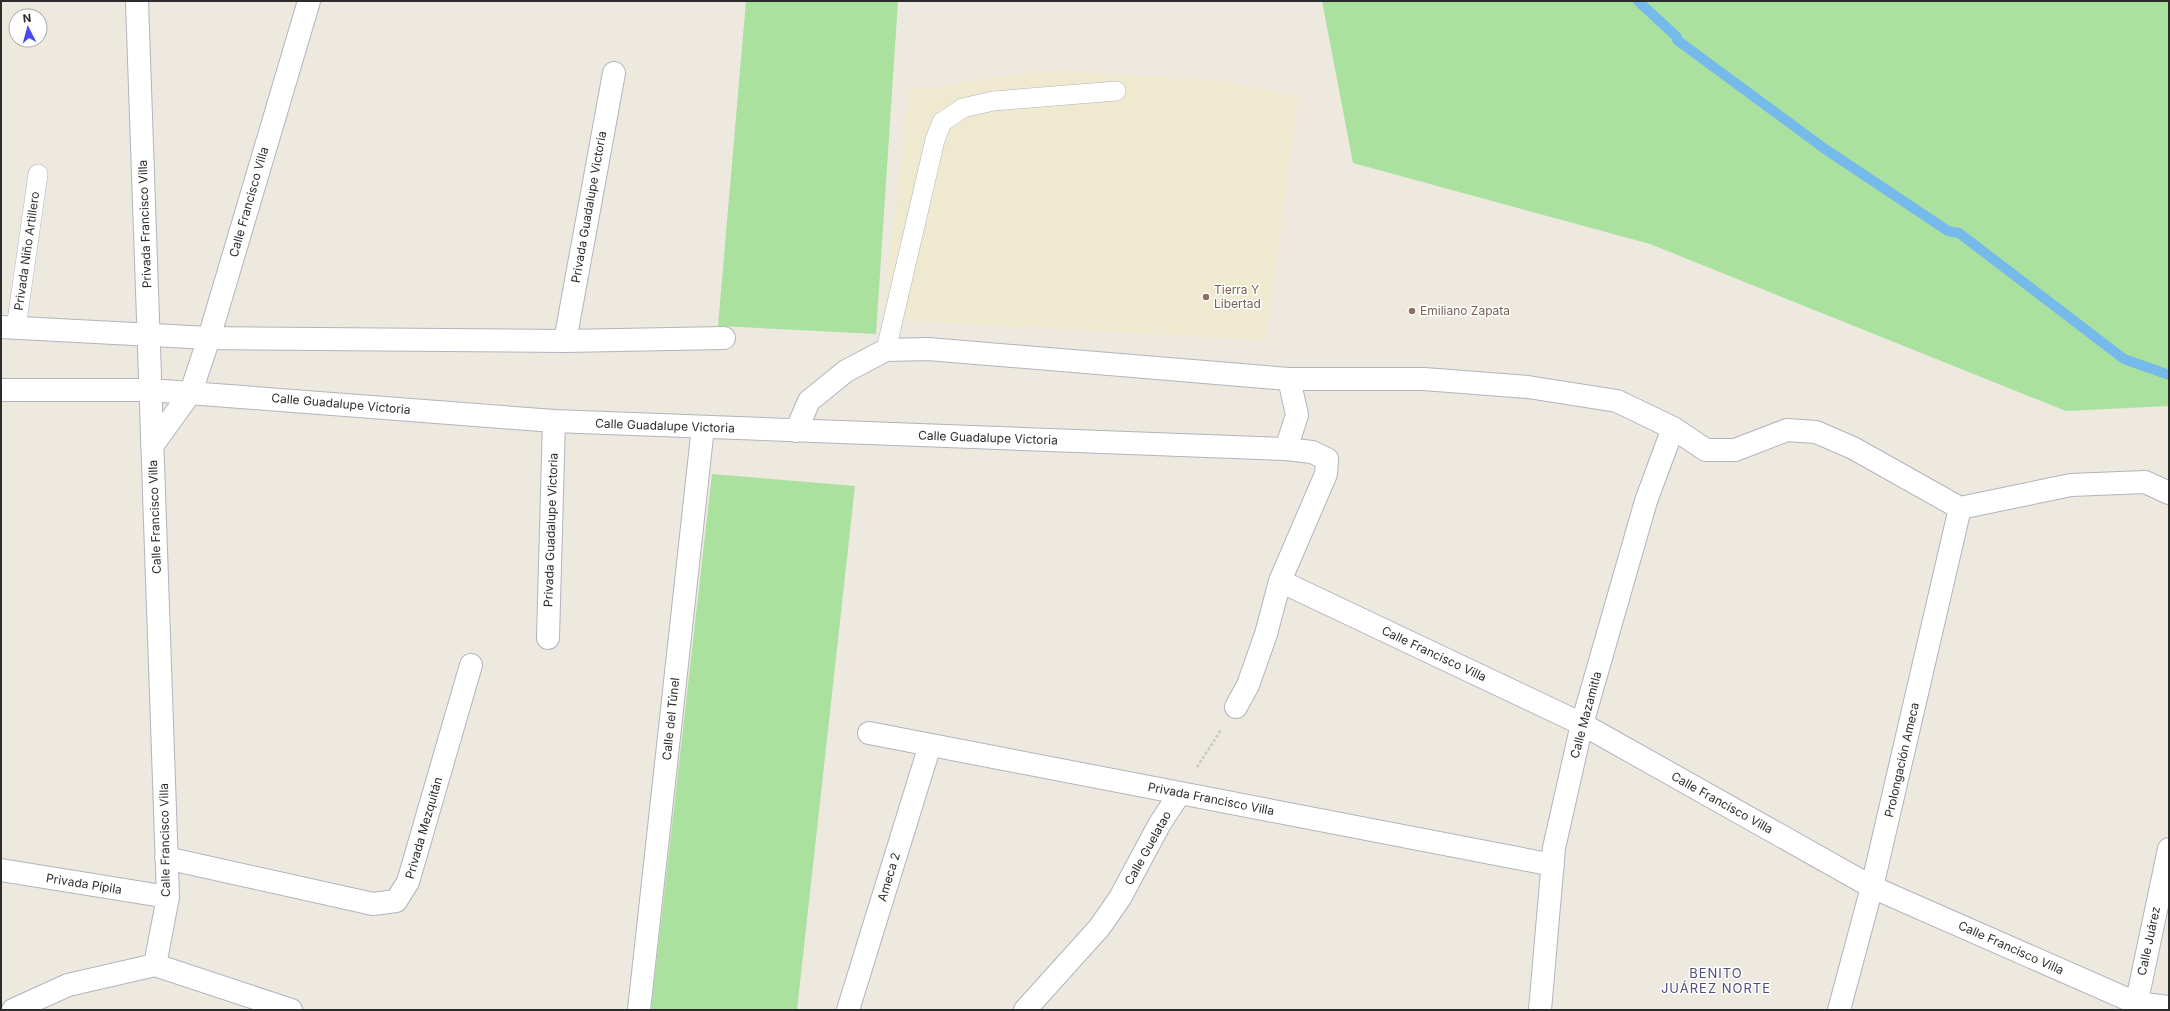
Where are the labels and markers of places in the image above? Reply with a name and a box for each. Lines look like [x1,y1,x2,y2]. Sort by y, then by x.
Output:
place label: Tierra Y Libertad [1214,282,1261,311]
marker: Tierra Y Libertad [1201,292,1211,302]
place label: Emiliano Zapata [1420,303,1510,318]
marker: Emiliano Zapata [1407,306,1417,316]

